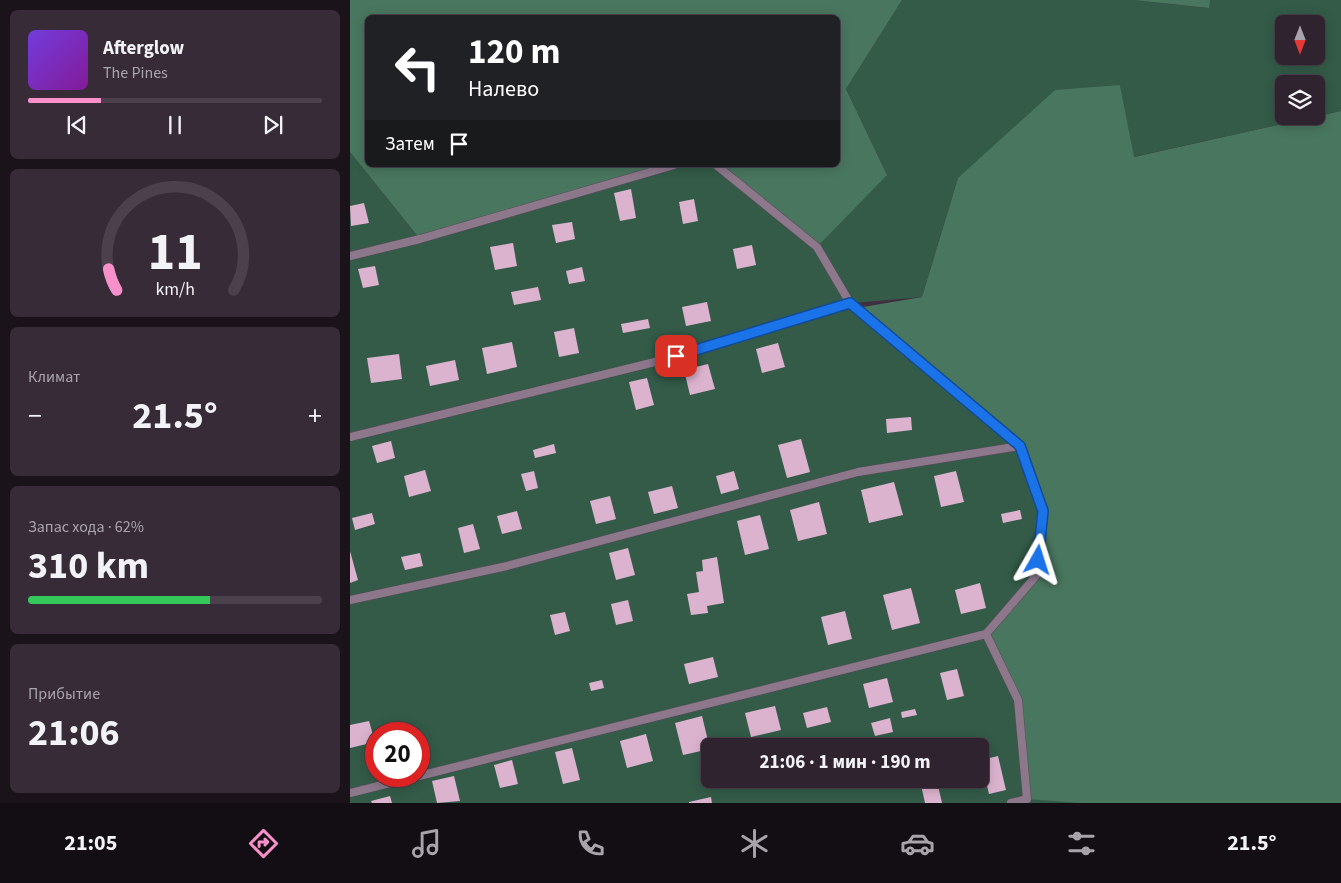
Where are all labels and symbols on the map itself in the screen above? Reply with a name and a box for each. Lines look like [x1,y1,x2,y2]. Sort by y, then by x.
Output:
north arrow [1275,15,1325,65]
pin [655,335,697,377]
position arrow [1011,533,1063,585]
speed limit sign: 20 [365,722,430,787]

